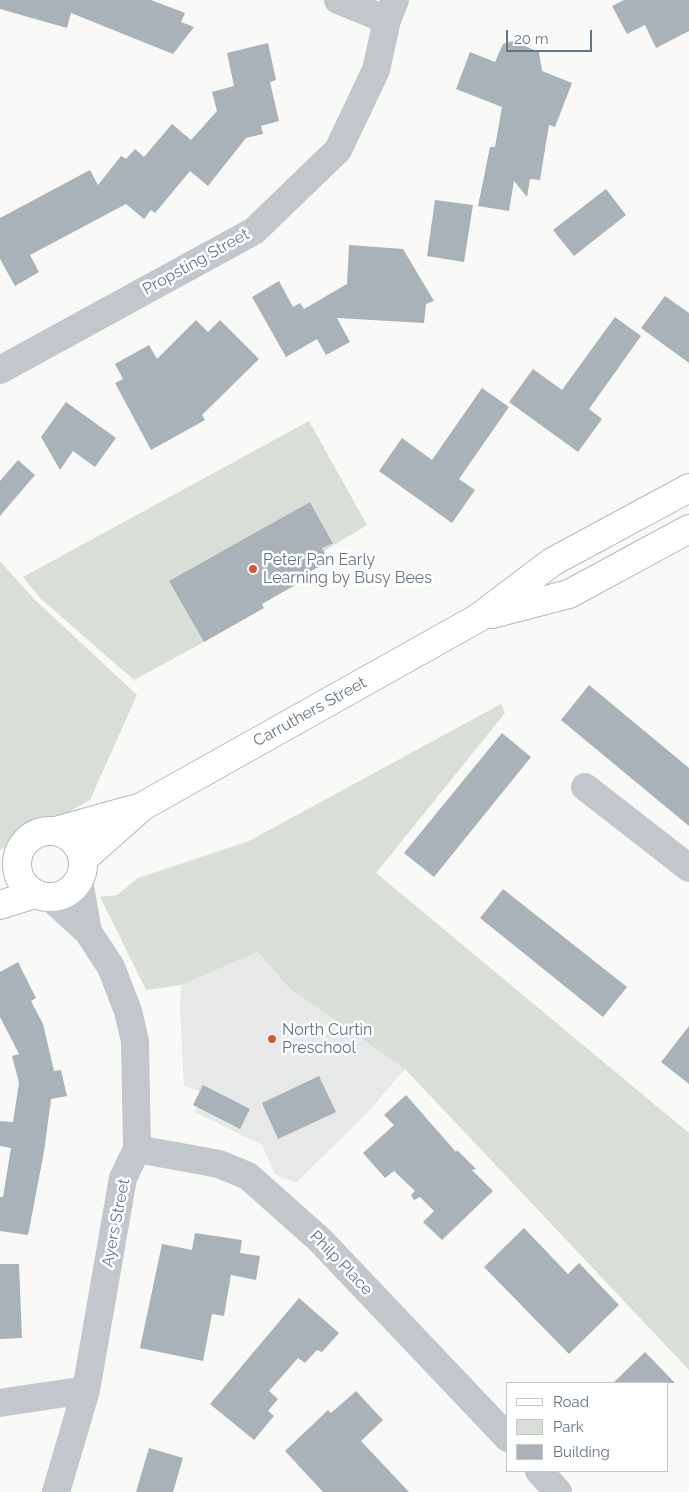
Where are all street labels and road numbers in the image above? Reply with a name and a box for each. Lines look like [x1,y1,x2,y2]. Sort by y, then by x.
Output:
street label: Propsting Street [139,225,253,299]
street label: Carruthers Street [250,673,370,751]
street label: Ayers Street [98,1177,134,1269]
street label: Philp Place [306,1227,376,1299]

